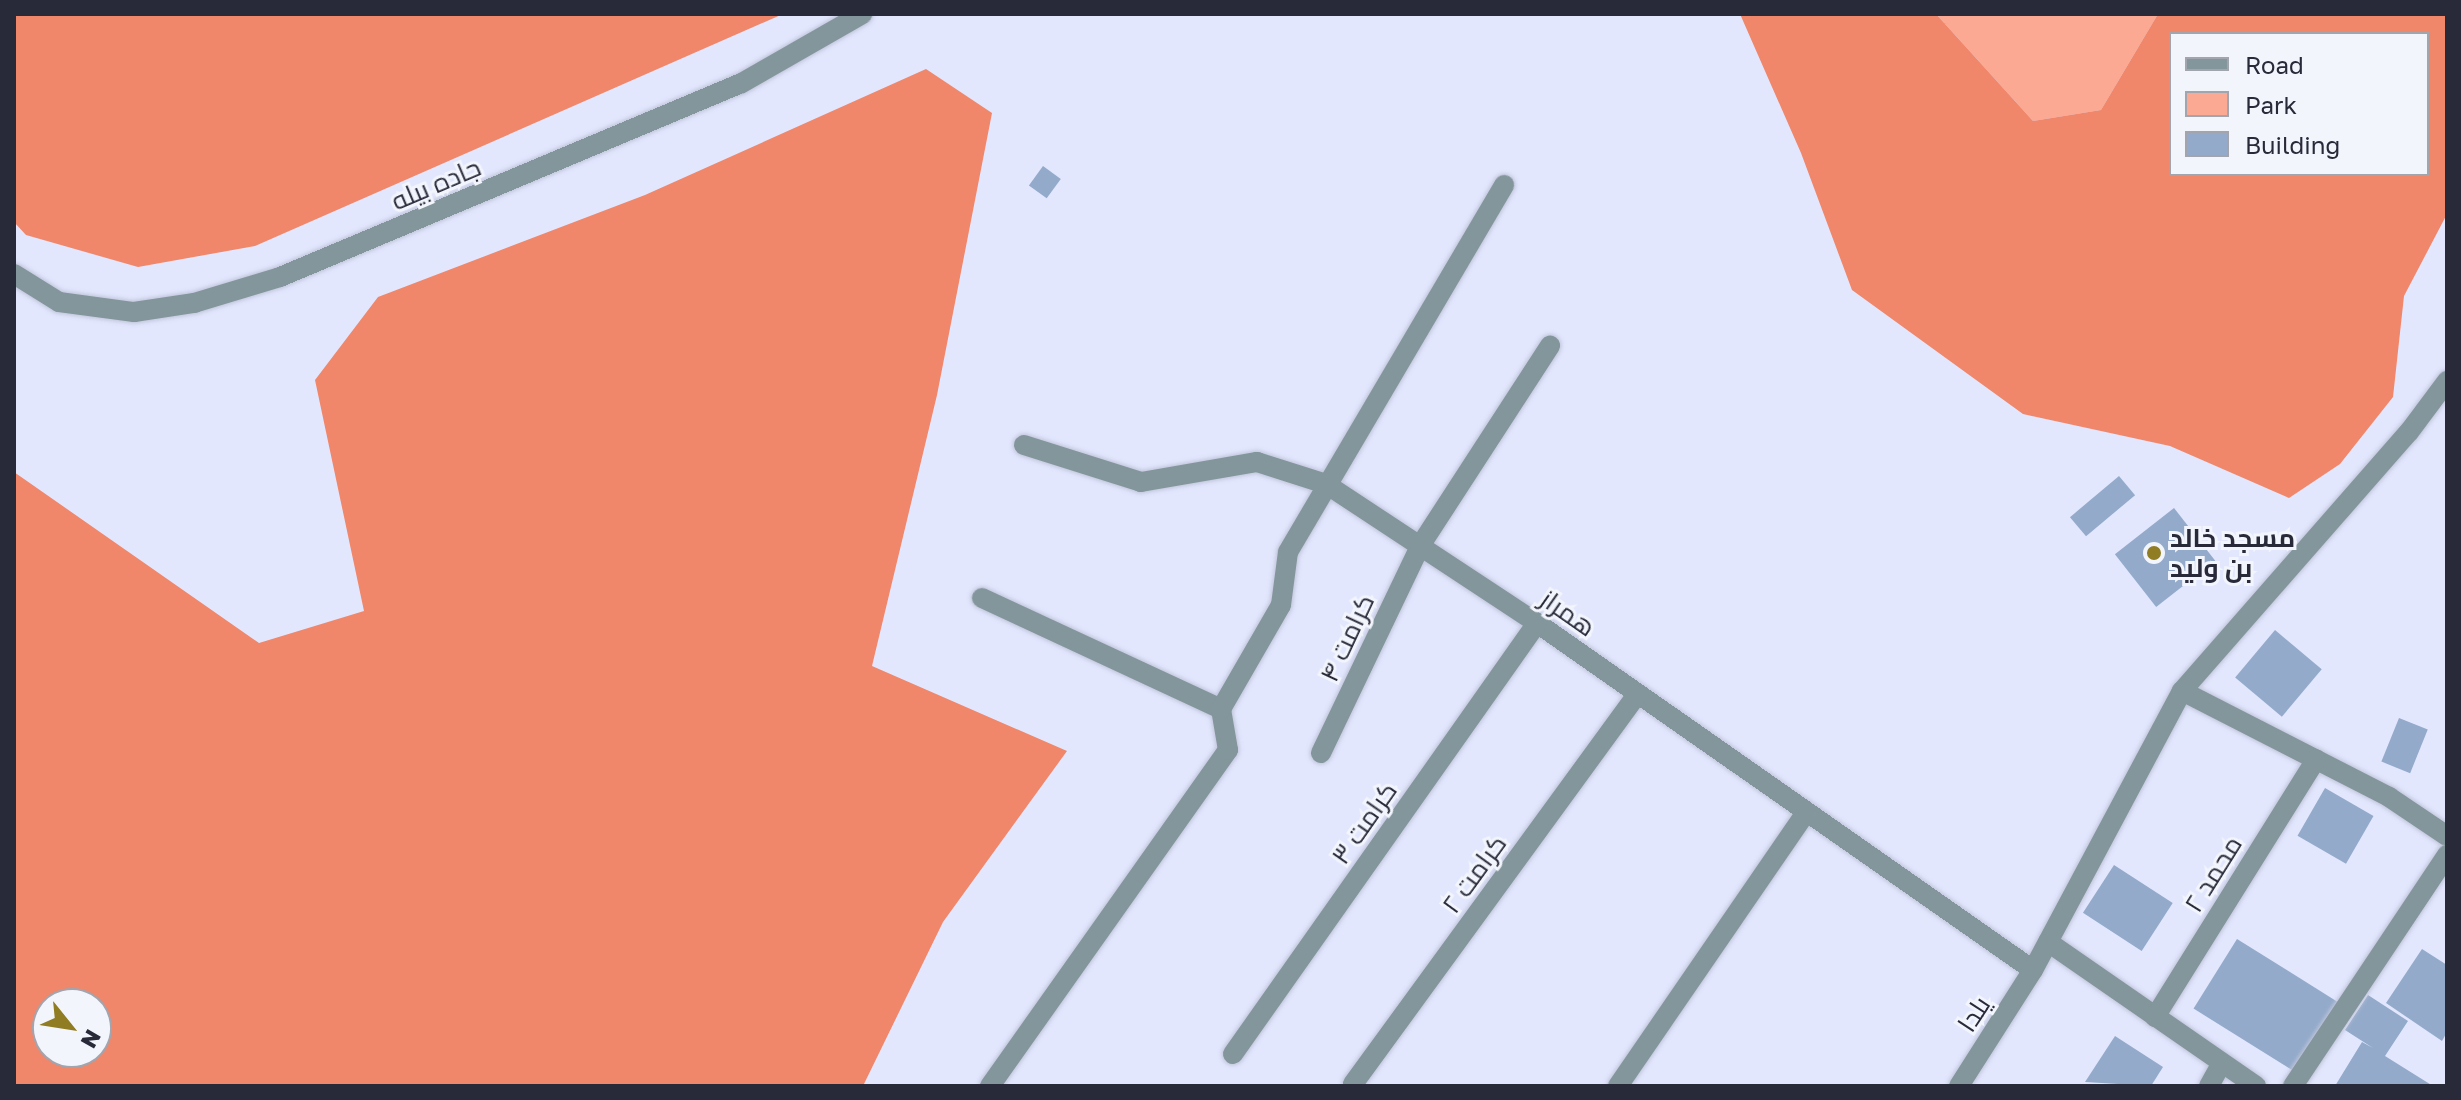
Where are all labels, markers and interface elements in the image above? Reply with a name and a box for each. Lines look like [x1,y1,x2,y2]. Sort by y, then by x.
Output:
legend [2169,32,2429,176]
text: Road [2245,50,2304,79]
text: Park [2245,90,2297,119]
text: Building [2245,130,2340,159]
street label: جاده بیله [387,151,485,217]
place label: مسجد خالد بن ولید [2170,522,2295,584]
marker: مسجد خالد بن ولید [2145,544,2163,562]
street label: همراز [1535,583,1601,643]
street label: کرامت ۴ [1313,589,1381,687]
street label: کرامت ۳ [1325,776,1403,870]
street label: کرامت ۲ [1435,829,1513,919]
street label: محمد ۲ [2178,830,2248,918]
north arrow [32,988,112,1068]
street label: یلدا [1951,990,1997,1038]
text: N [76,1025,107,1053]

